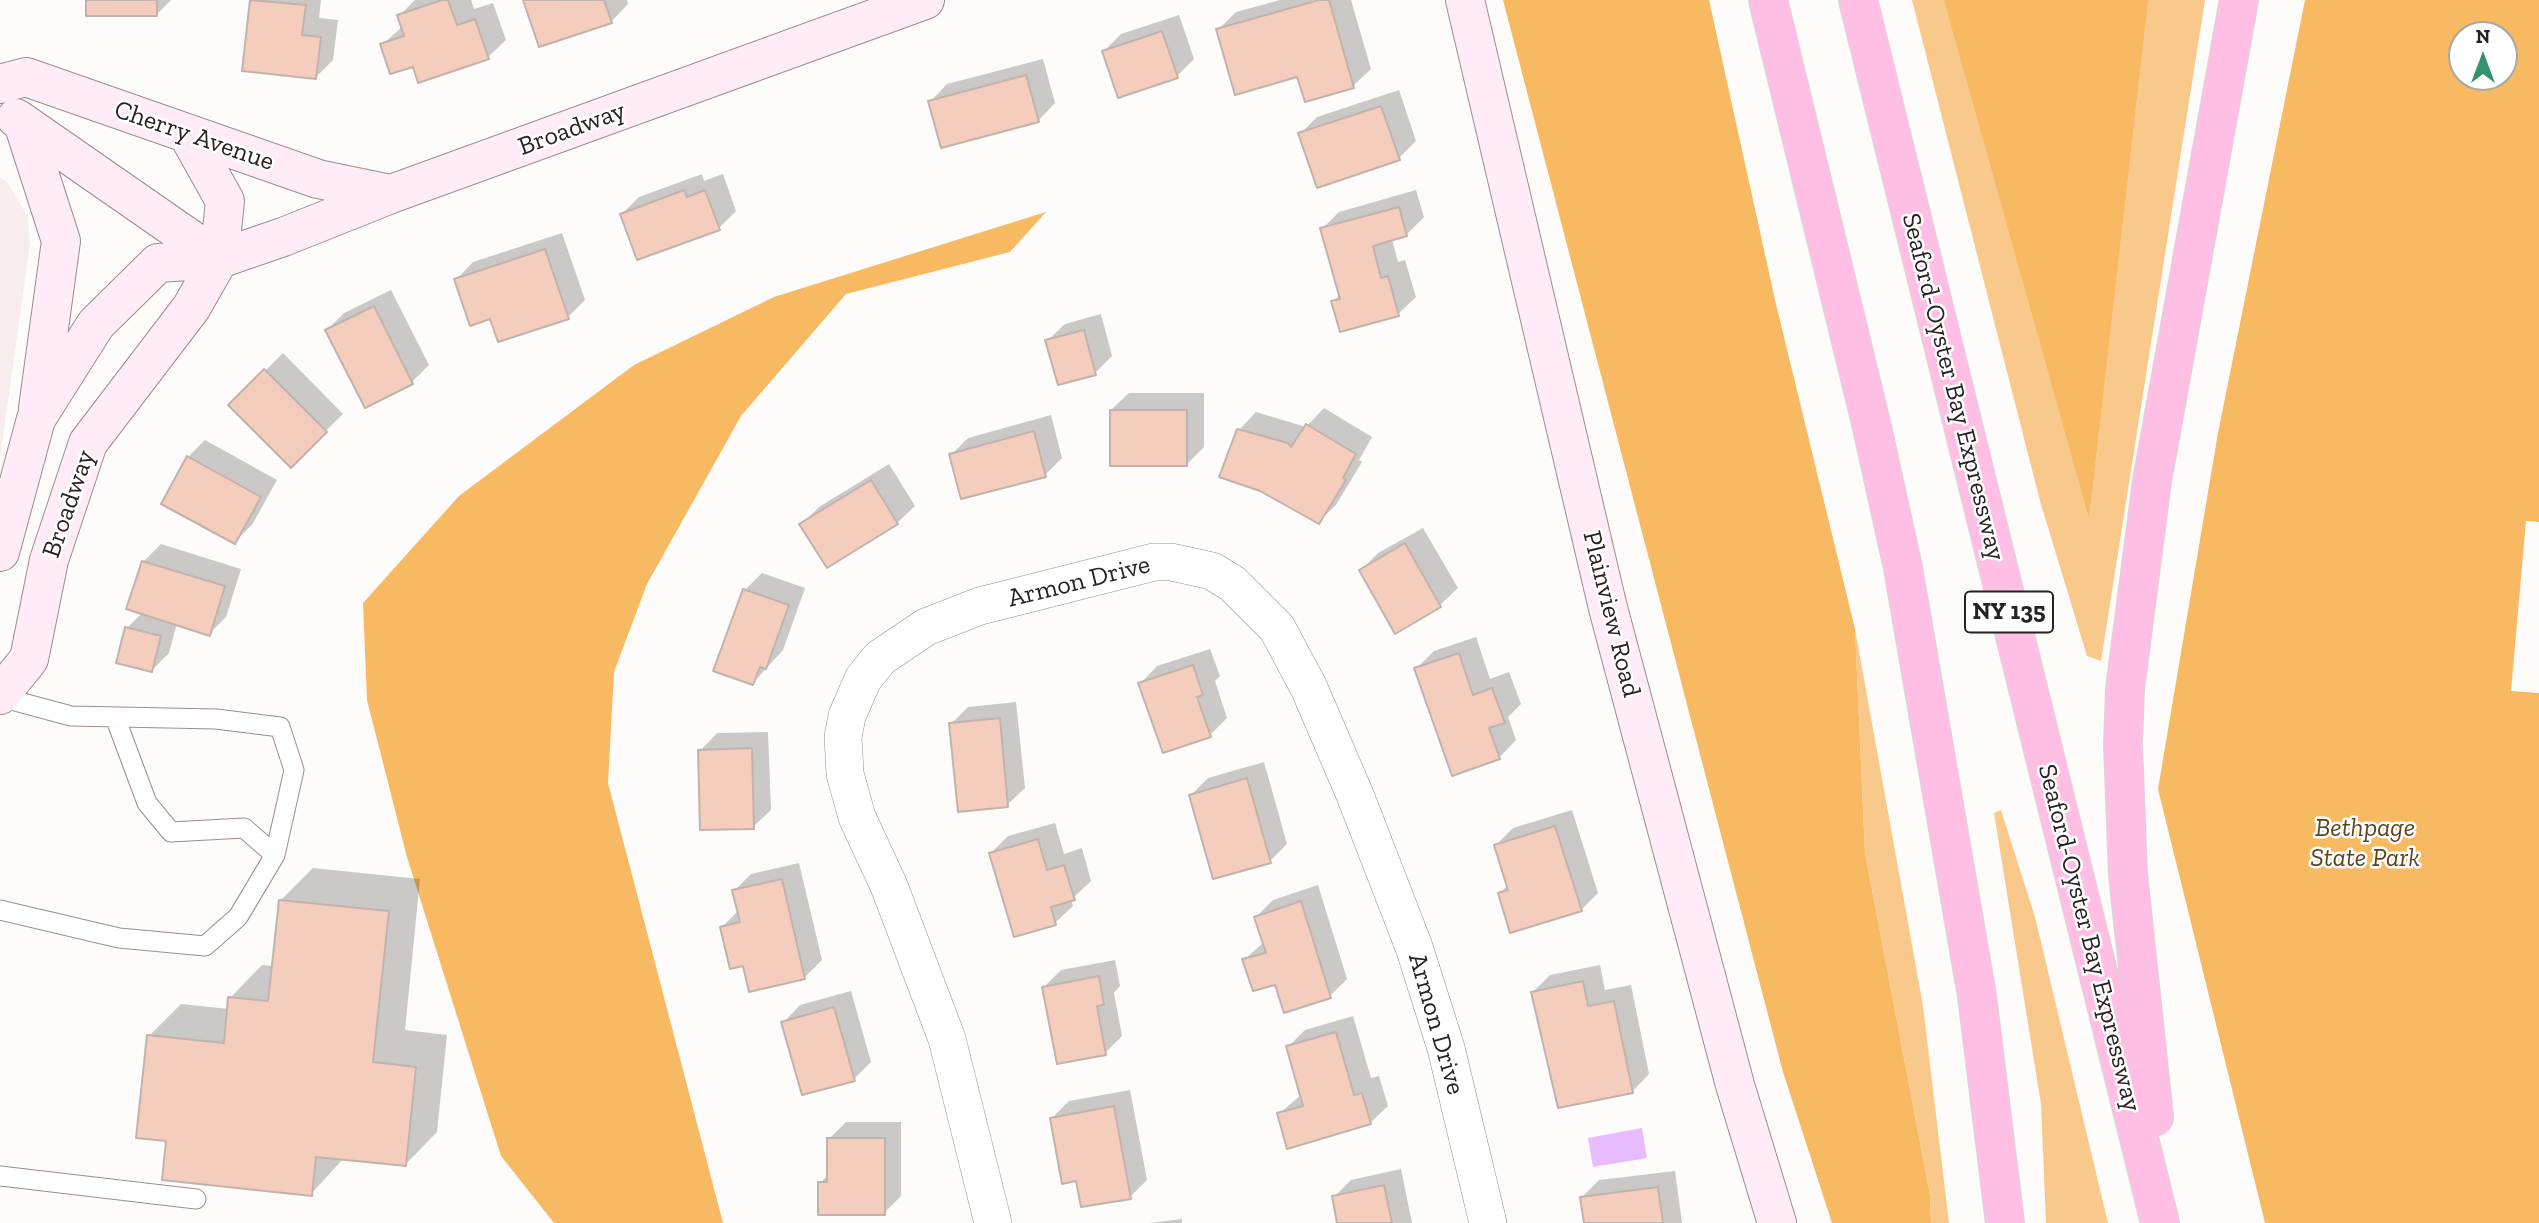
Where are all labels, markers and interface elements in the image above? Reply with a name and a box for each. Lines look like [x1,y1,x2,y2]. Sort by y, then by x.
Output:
north arrow [2448,21,2518,91]
text: N [2476,25,2490,48]
street label: Cherry Avenue [110,94,278,178]
street label: Broadway [514,95,630,163]
street label: Seaford-Oyster Bay Expressway [1895,210,2011,564]
street label: Broadway [36,446,102,562]
street label: Plainview Road [1575,528,1647,700]
street label: Armon Drive [1005,549,1153,615]
road number: NY 135 [1965,592,2053,632]
street label: Seaford-Oyster Bay Expressway [2031,761,2147,1115]
park label: Bethpage State Park [2310,813,2420,874]
street label: Armon Drive [1401,950,1471,1098]

